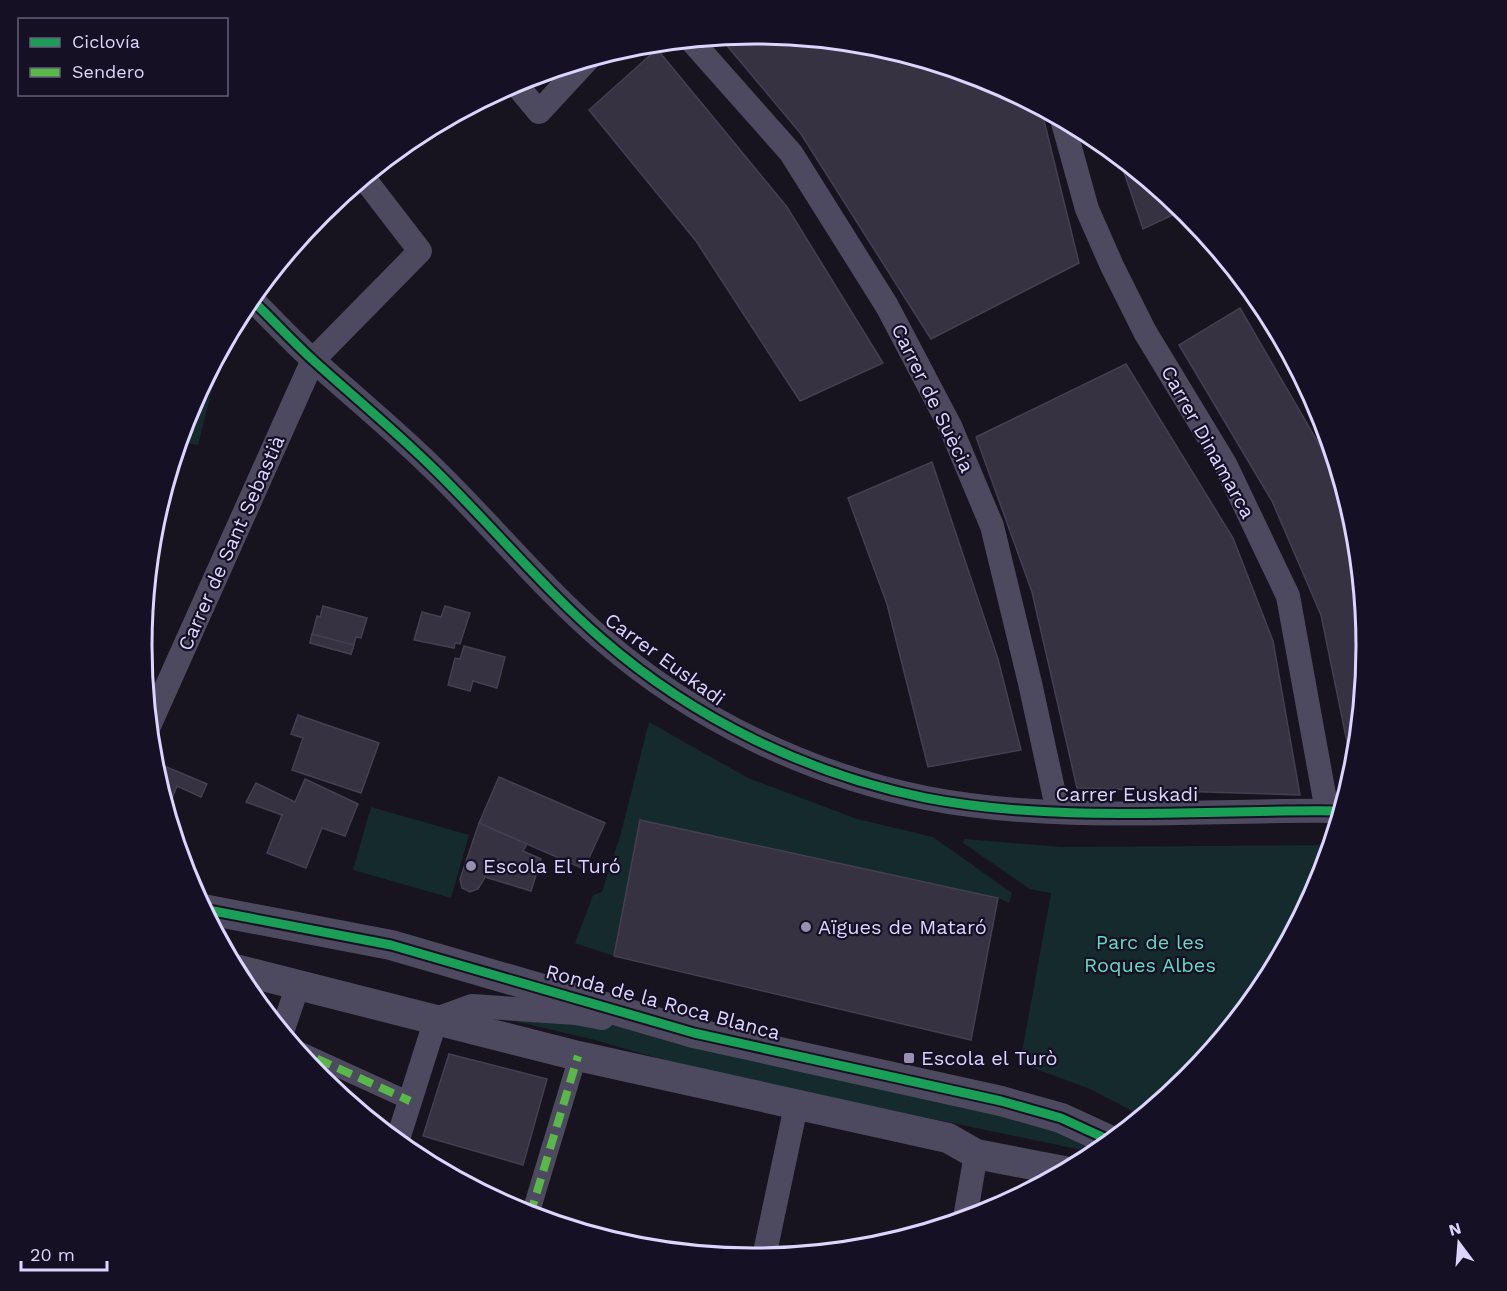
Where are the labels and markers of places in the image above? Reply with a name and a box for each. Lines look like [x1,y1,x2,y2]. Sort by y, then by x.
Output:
place label: Escola El Turó [483,854,621,878]
marker: Escola El Turó [464,859,478,873]
place label: Aïgues de Mataró [818,915,987,939]
marker: Aïgues de Mataró [799,920,813,934]
place label: Escola el Turò [921,1046,1058,1070]
marker: Escola el Turò [902,1051,916,1065]

